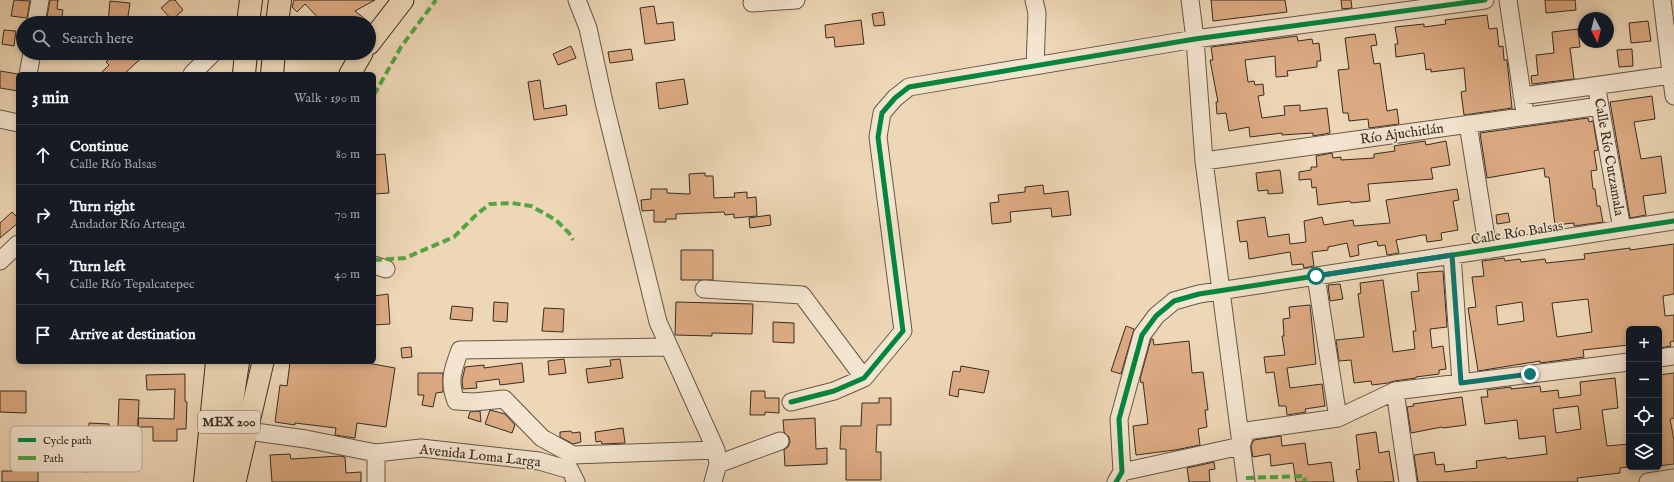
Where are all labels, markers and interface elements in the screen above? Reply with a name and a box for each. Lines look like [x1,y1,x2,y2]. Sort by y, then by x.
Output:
north arrow [1578,12,1614,48]
search box [16,16,376,60]
icon: search [30,27,52,49]
text: Search here [62,29,133,48]
text: 3 min [32,88,69,109]
text: Walk · 190 m [294,90,360,107]
street label: Calle Río Cutzamala [1590,97,1628,218]
street label: Río Ajuchitlán [1359,119,1445,149]
text: Continue [70,137,128,156]
icon: ahead [32,144,54,166]
text: 80 m [336,146,360,163]
text: Calle Río Balsas [70,156,156,173]
text: Turn right [70,197,135,216]
icon: right [32,204,54,226]
text: 70 m [335,206,360,223]
text: Andador Río Arteaga [70,216,185,233]
street label: Calle Río Balsas [1470,217,1564,249]
text: Turn left [70,257,126,276]
icon: left [32,264,54,286]
text: 40 m [334,266,360,283]
route start [1307,267,1325,285]
text: Calle Río Tepalcatepec [70,276,195,293]
icon: arrive [32,324,54,346]
text: Arrive at destination [70,325,196,344]
map controls [1626,326,1662,470]
button: + [1626,326,1662,362]
button: − [1626,362,1662,398]
route end [1521,365,1539,383]
button: locate [1626,398,1662,434]
road number: MEX 200 [198,411,260,433]
legend [10,426,142,472]
text: Cycle path [43,434,92,448]
button: layers [1626,434,1662,470]
street label: Avenida Loma Larga [417,441,542,471]
text: Path [43,452,64,466]

